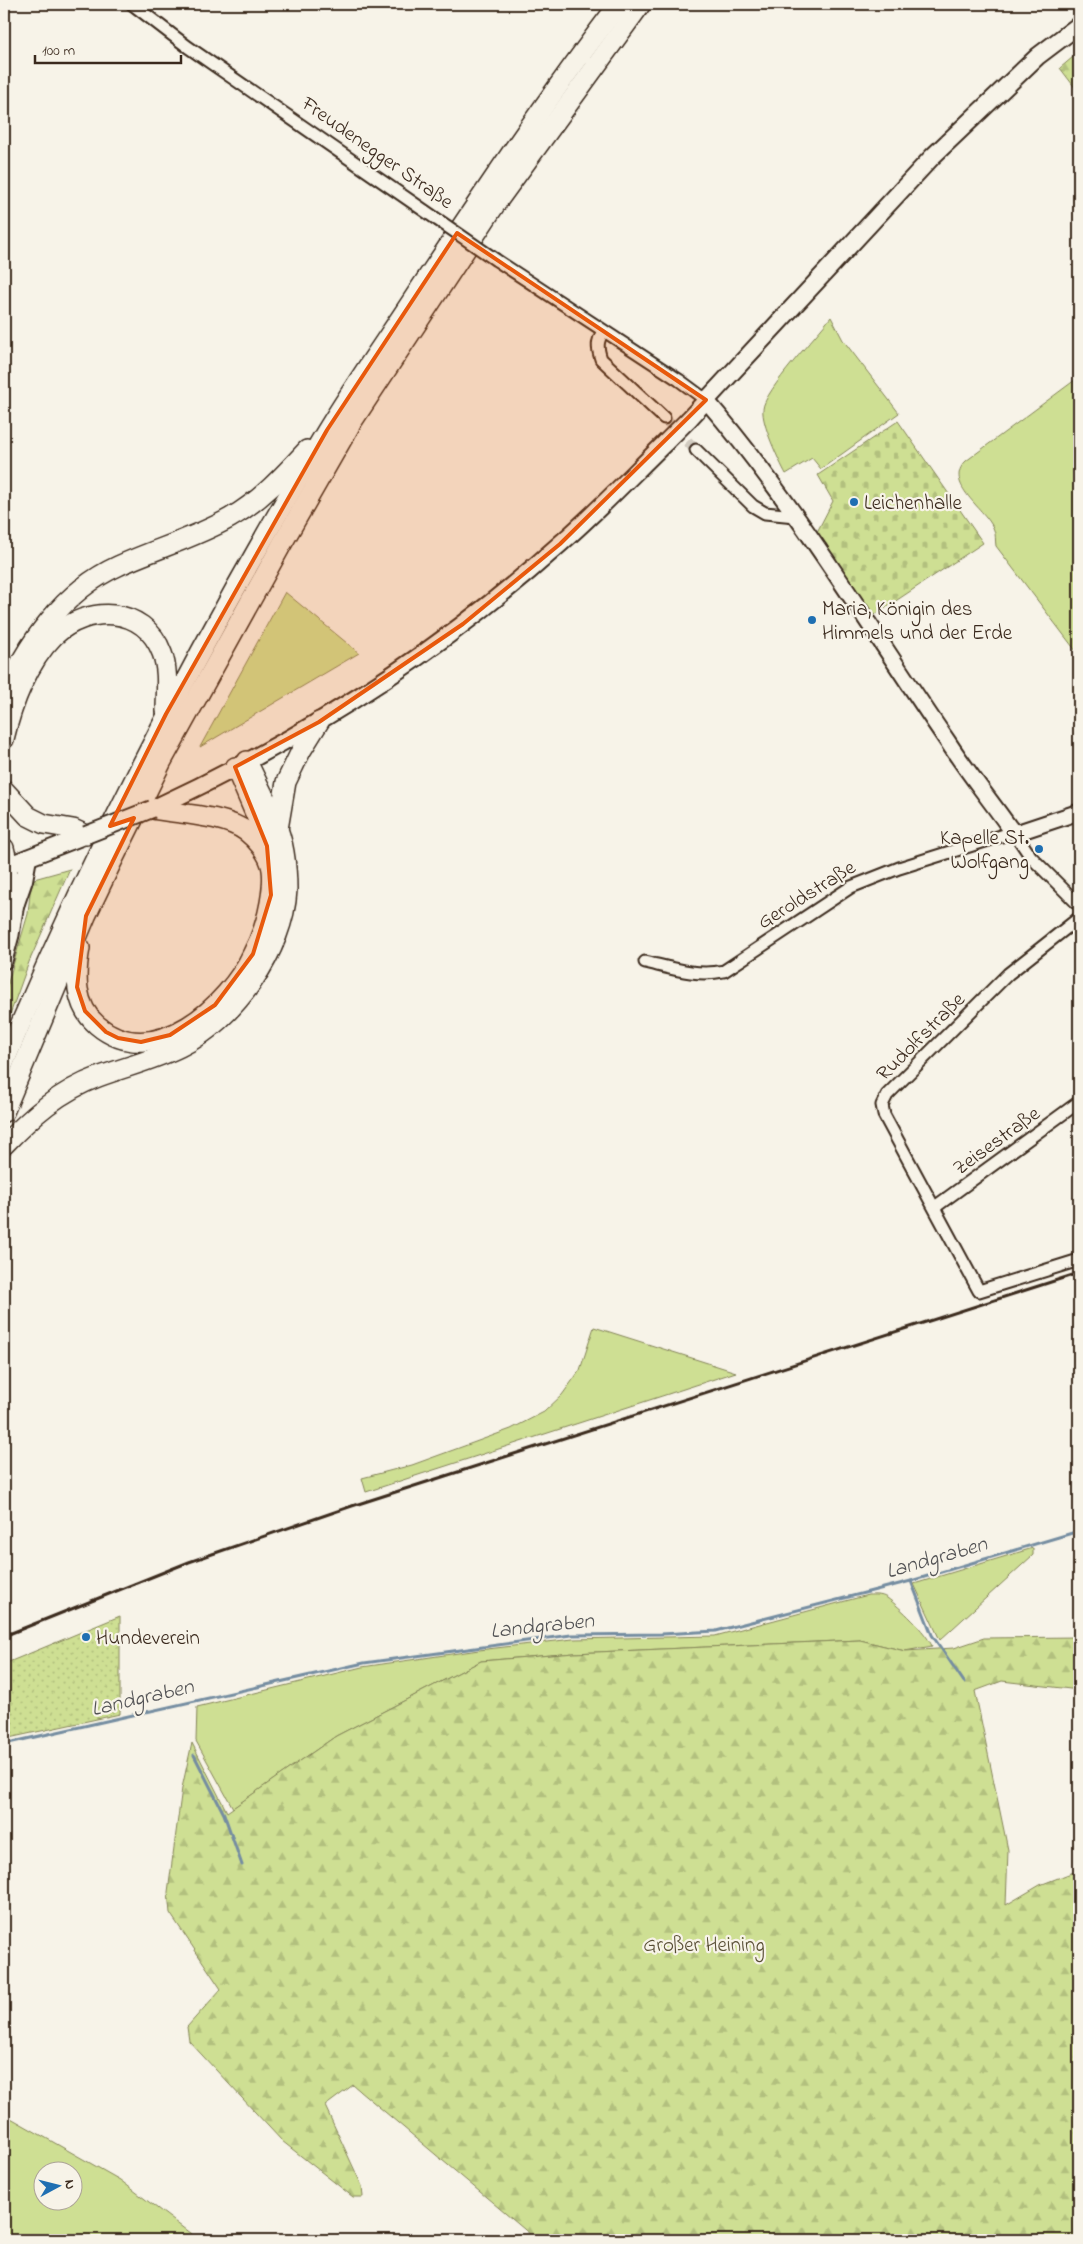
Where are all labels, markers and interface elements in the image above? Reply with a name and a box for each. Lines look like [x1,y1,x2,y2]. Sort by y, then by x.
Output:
scale bar [35,32,181,64]
text: 100 m [42,40,75,62]
street label: Freudenegger Straße [293,89,460,219]
place label: Leichenhalle [864,489,962,519]
marker: Leichenhalle [848,496,860,508]
place label: Maria, Königin des Himmels und der Erde [822,595,1013,649]
marker: Maria, Königin des Himmels und der Erde [806,614,818,626]
place label: Kapelle St. Wolfgang [940,824,1029,880]
marker: Kapelle St. Wolfgang [1033,843,1045,855]
street label: Geroldstraße [752,853,862,938]
street label: Rudolfstraße [870,986,973,1089]
street label: Zeisestraße [947,1099,1047,1183]
water label: Landgraben [882,1529,992,1589]
water label: Landgraben [489,1606,597,1648]
place label: Hundeverein [96,1624,200,1654]
marker: Hundeverein [80,1631,92,1643]
water label: Landgraben [88,1671,198,1726]
park label: Großer Heining [643,1931,765,1963]
north arrow [32,2162,82,2212]
text: N [58,2179,80,2191]

